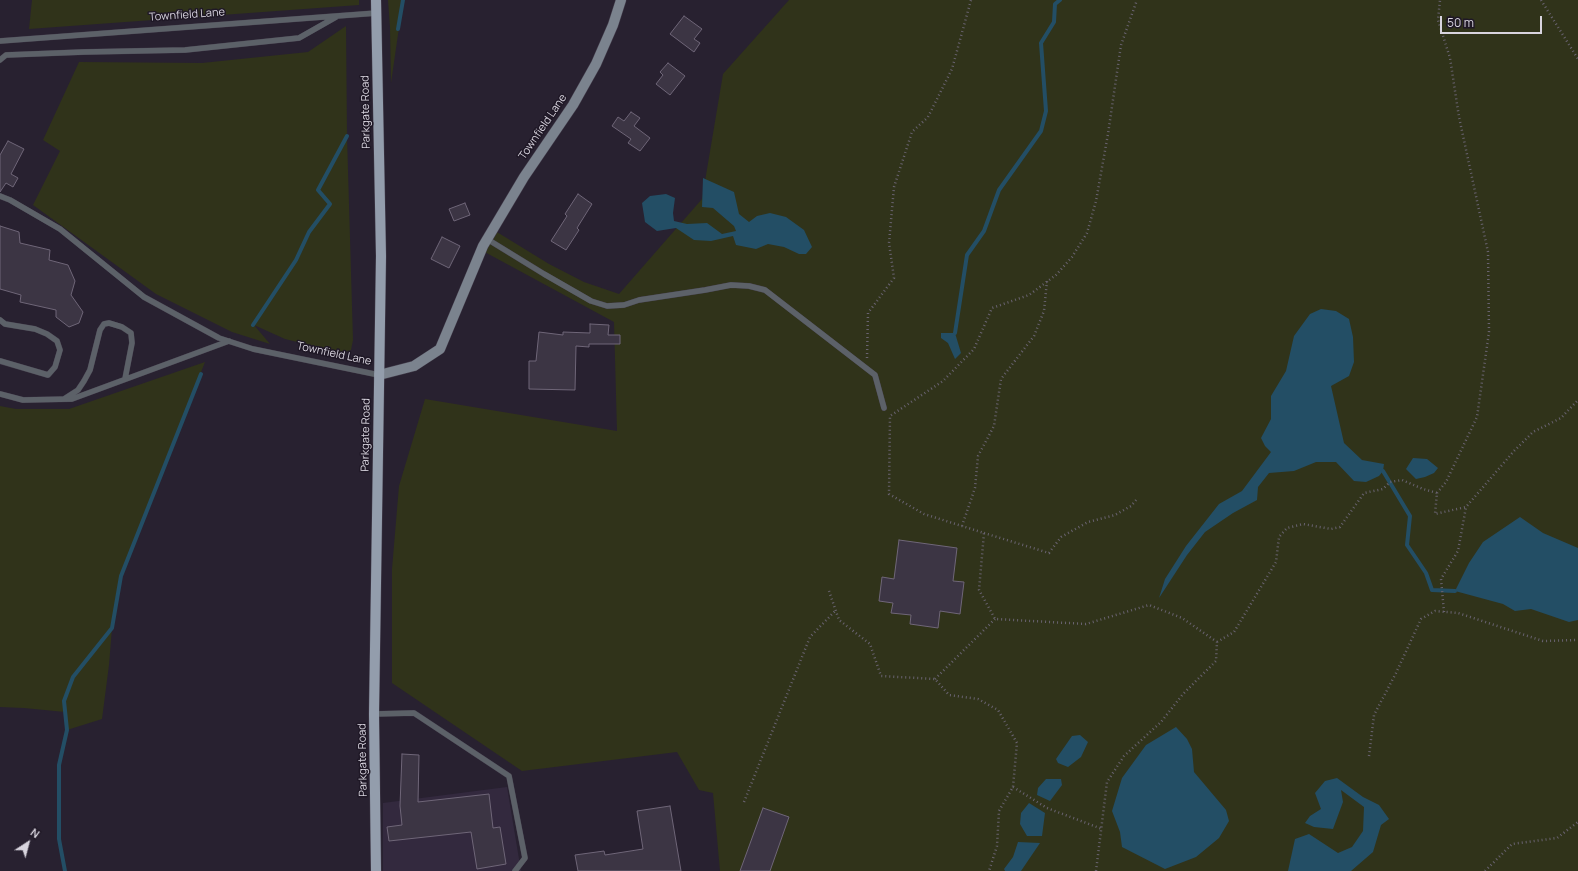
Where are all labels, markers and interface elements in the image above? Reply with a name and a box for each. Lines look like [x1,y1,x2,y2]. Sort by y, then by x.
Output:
street label: Townfield Lane [149,6,225,24]
scale bar [1442,8,1544,34]
text: 50 m [1447,14,1474,31]
street label: Parkgate Road [359,75,373,149]
street label: Townfield Lane [516,92,570,162]
street label: Townfield Lane [295,340,373,368]
street label: Parkgate Road [359,398,373,472]
street label: Parkgate Road [356,723,370,797]
north arrow [8,823,48,863]
text: N [28,824,43,841]

